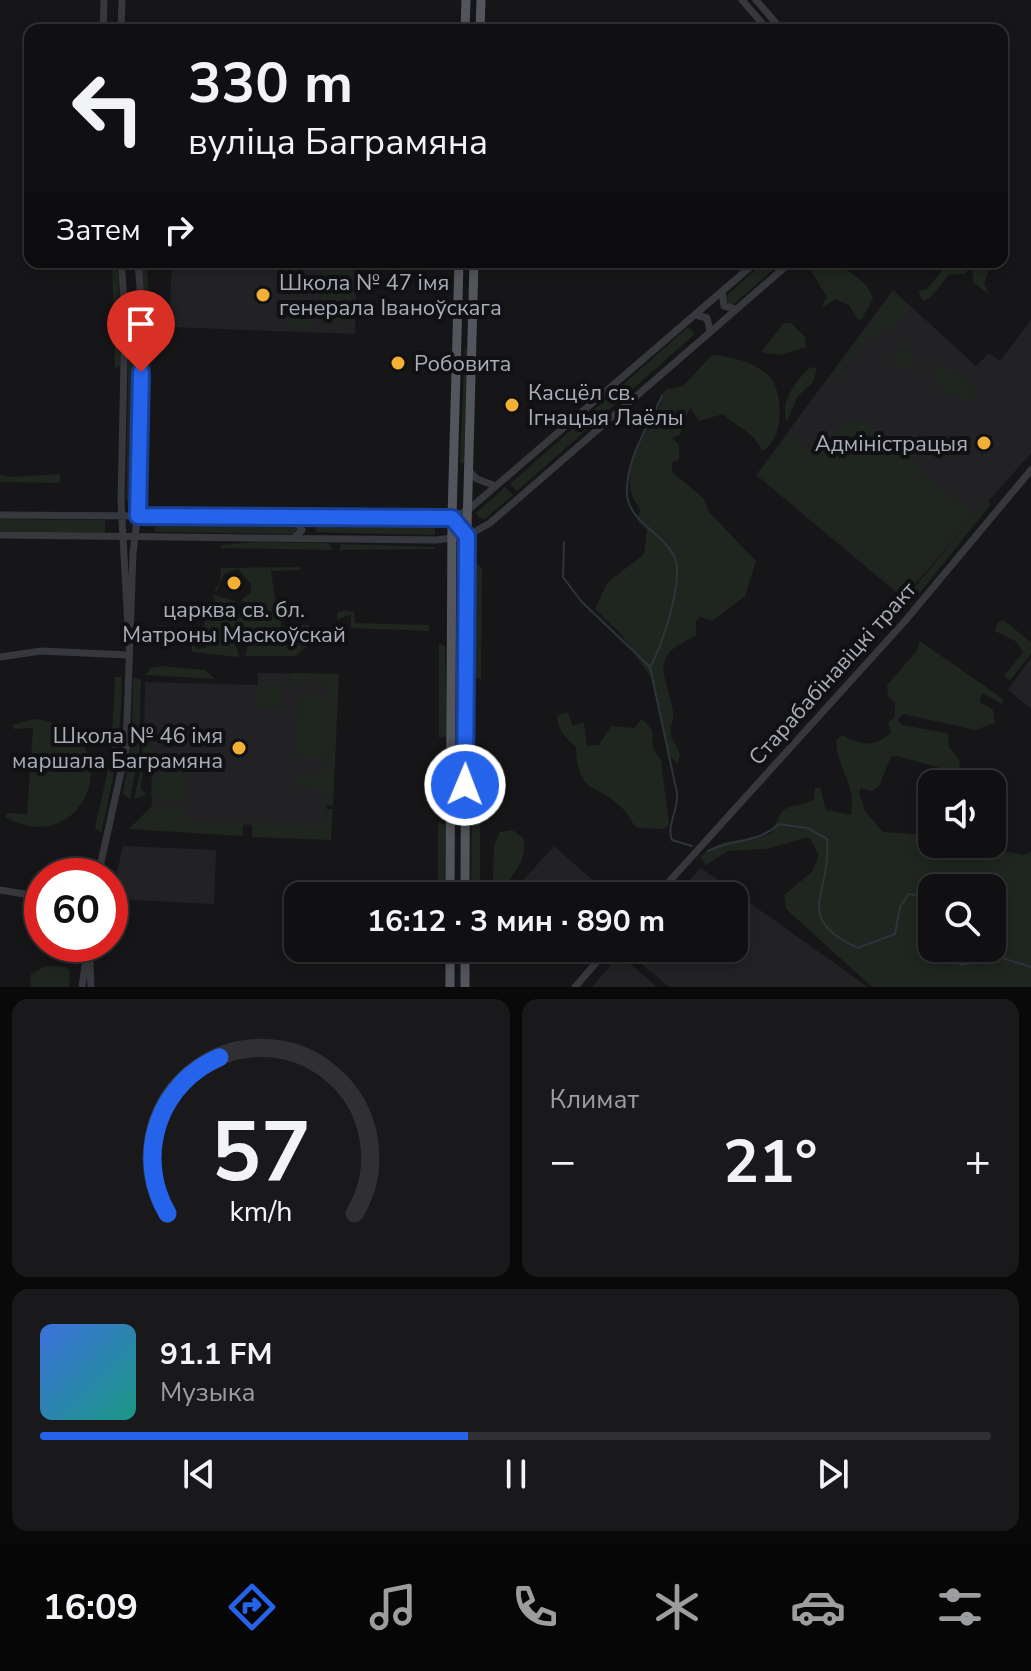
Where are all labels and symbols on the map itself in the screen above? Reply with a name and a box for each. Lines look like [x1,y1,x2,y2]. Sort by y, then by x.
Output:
place label: Школа № 47 імя генерала Іваноўскага [279,268,502,323]
marker: Школа № 47 імя генерала Іваноўскага [254,286,272,304]
pin [107,290,175,372]
place label: Робовита [414,349,511,379]
marker: Робовита [389,354,407,372]
place label: Касцёл св. Ігнацыя Лаёлы [528,378,683,433]
marker: Касцёл св. Ігнацыя Лаёлы [503,396,521,414]
place label: Адміністрацыя [815,429,968,459]
marker: Адміністрацыя [975,434,993,452]
marker: царква св. бл. Матроны Маскоўскай [225,574,243,592]
street label: Старабабінавіцкі тракт [742,575,923,772]
place label: царква св. бл. Матроны Маскоўскай [122,595,346,650]
place label: Школа № 46 імя маршала Баграмяна [12,721,223,776]
marker: Школа № 46 імя маршала Баграмяна [230,739,248,757]
position arrow [423,743,507,827]
speed limit sign: 60 [24,858,128,962]

